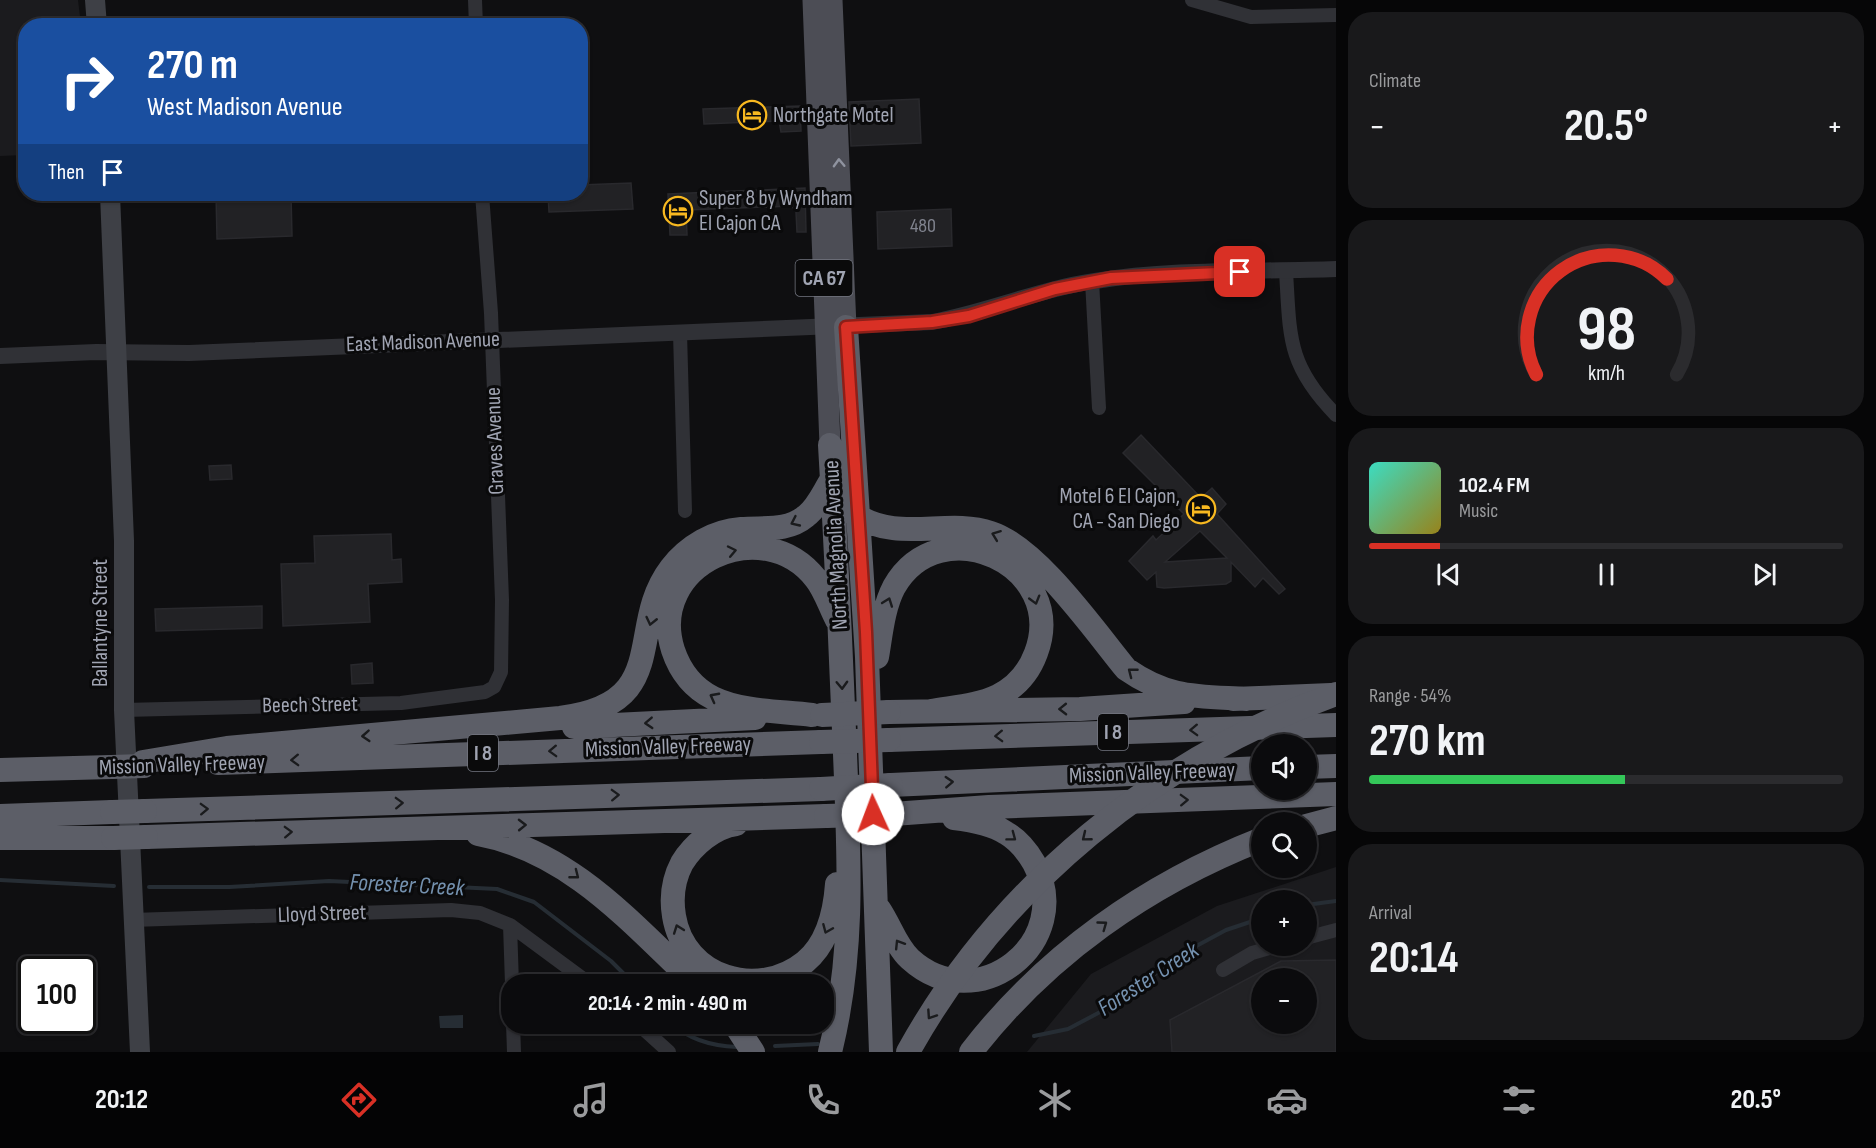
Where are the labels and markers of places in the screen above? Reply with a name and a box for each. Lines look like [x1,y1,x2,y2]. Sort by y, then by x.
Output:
hotel icon: Northgate Motel [736,99,768,131]
place label: Northgate Motel [773,102,894,129]
place label: Super 8 by Wyndham El Cajon CA [699,185,853,237]
hotel icon: Super 8 by Wyndham El Cajon CA [662,195,694,227]
pin [1214,246,1265,297]
place label: Motel 6 El Cajon, CA - San Diego [1060,483,1180,535]
hotel icon: Motel 6 El Cajon, CA - San Diego [1185,493,1217,525]

